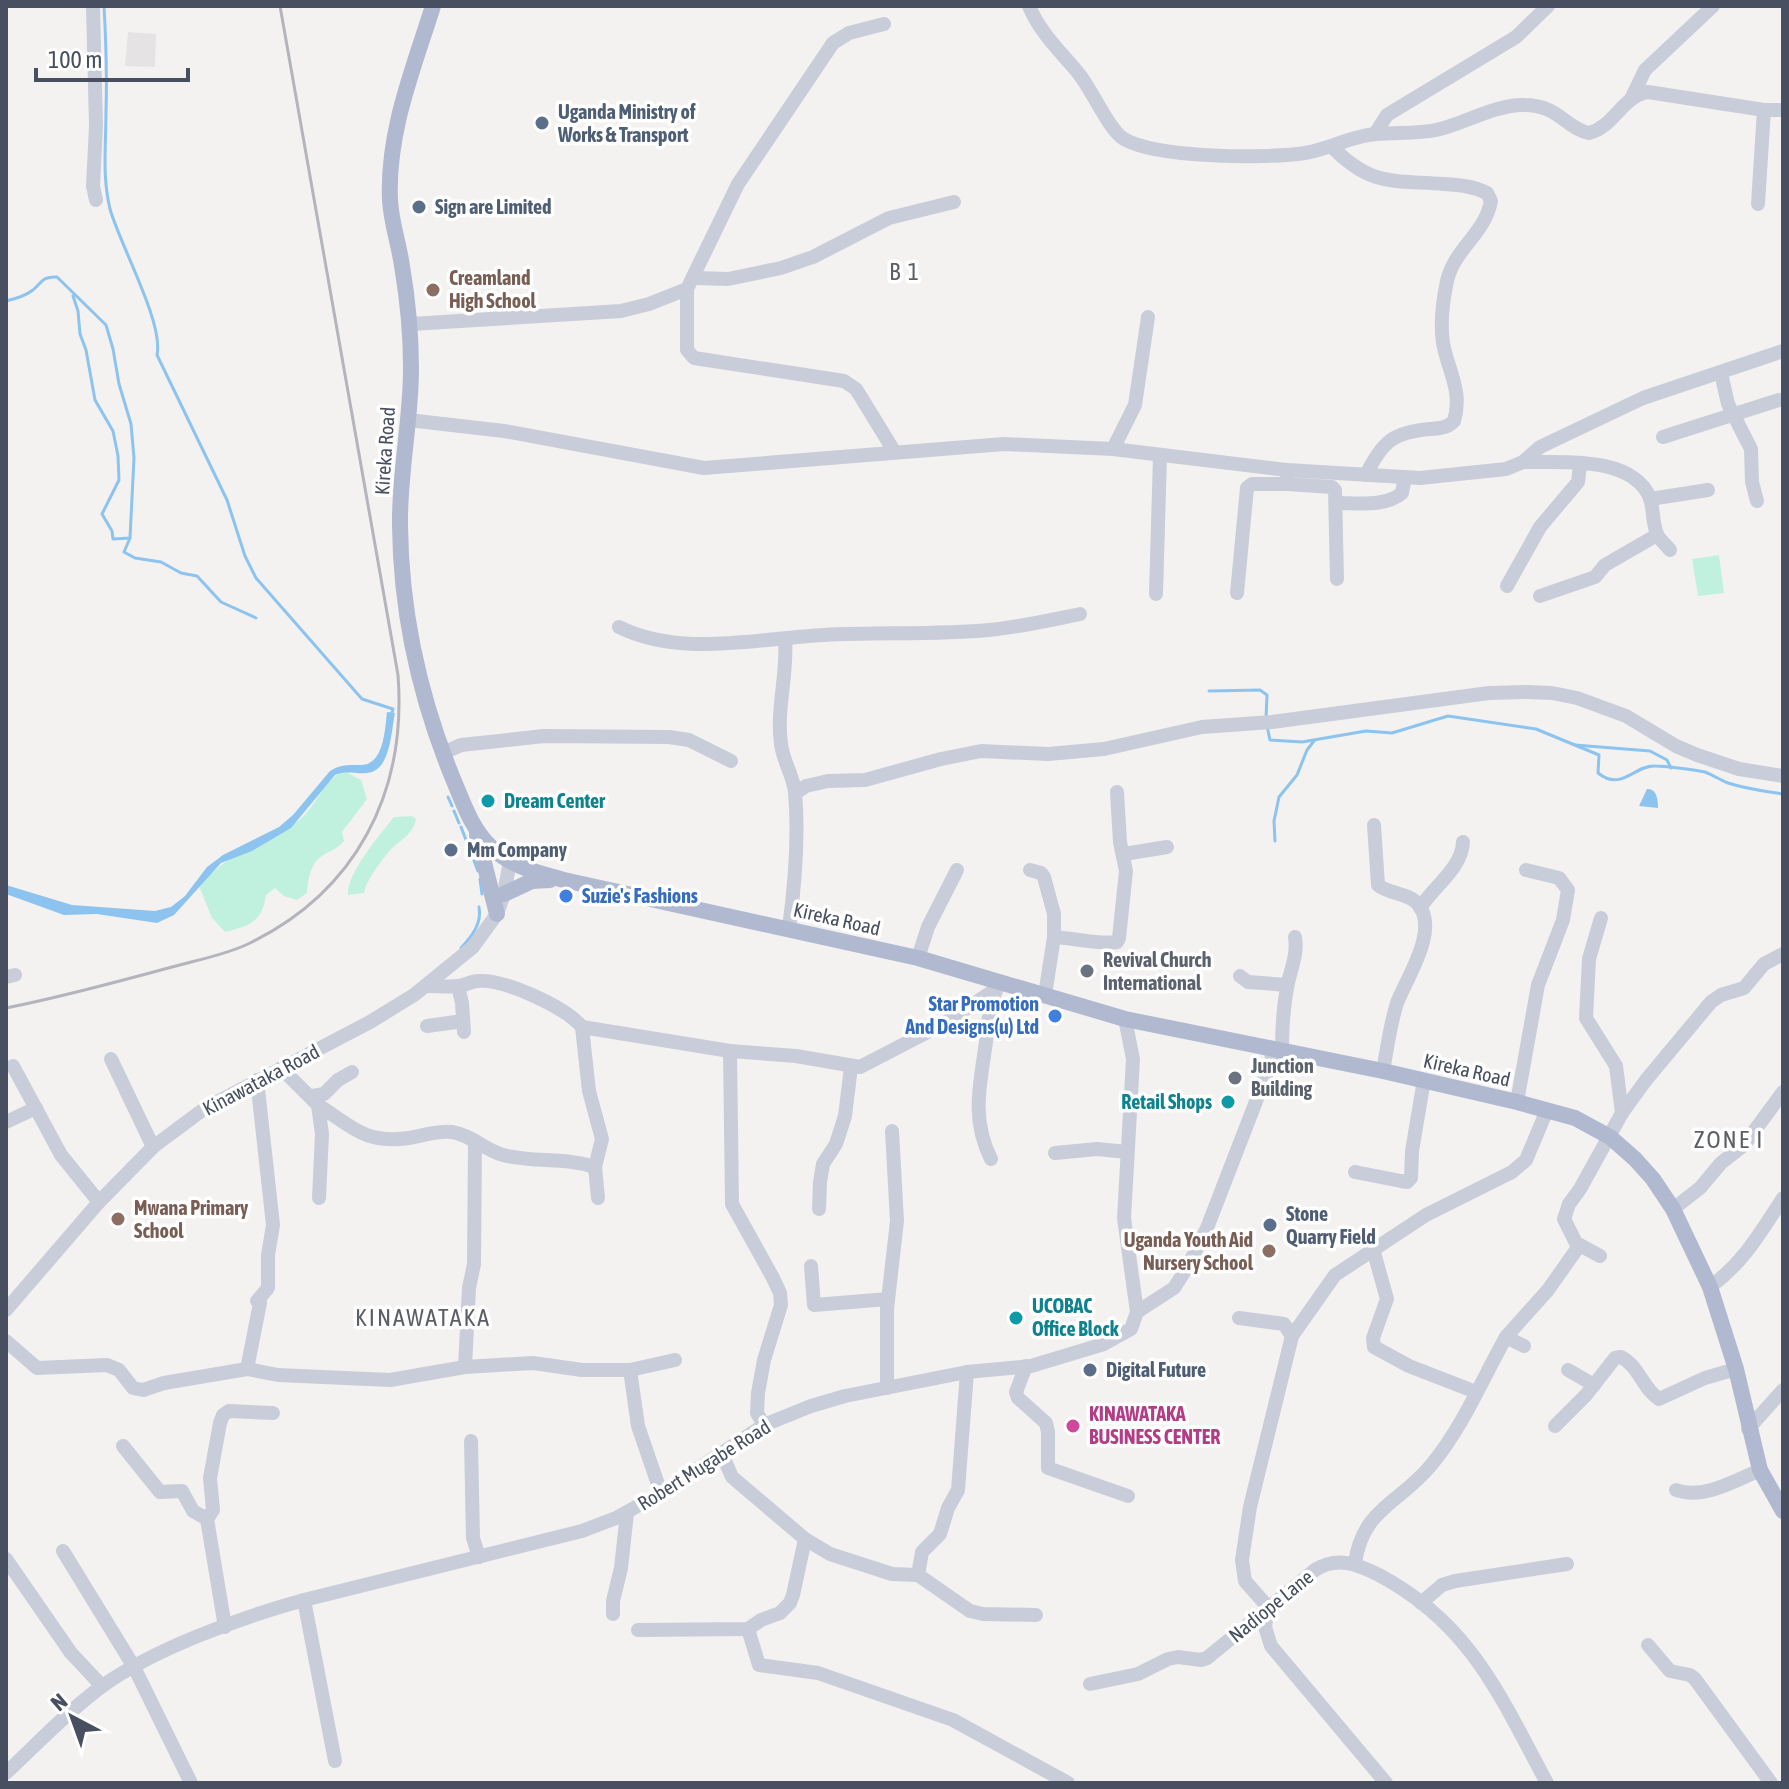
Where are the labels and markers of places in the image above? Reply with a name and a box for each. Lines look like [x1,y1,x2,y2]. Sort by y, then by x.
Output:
place label: Uganda Ministry of Works & Transport [557,100,696,146]
marker: Uganda Ministry of Works & Transport [533,114,551,132]
place label: Sign are Limited [435,195,551,218]
marker: Sign are Limited [410,198,428,216]
place label: Creamland High School [449,266,537,312]
marker: Creamland High School [424,281,442,299]
place label: Dream Center [504,789,606,812]
marker: Dream Center [479,792,497,810]
place label: Mm Company [467,838,568,861]
marker: Mm Company [442,841,460,859]
place label: Suzie's Fashions [582,884,698,907]
marker: Suzie's Fashions [557,887,575,905]
place label: Revival Church International [1103,948,1211,994]
marker: Revival Church International [1078,962,1096,980]
place label: Star Promotion And Designs(u) Ltd [904,992,1039,1038]
marker: Star Promotion And Designs(u) Ltd [1046,1007,1064,1025]
place label: Junction Building [1250,1054,1314,1100]
marker: Junction Building [1226,1069,1244,1087]
place label: Retail Shops [1121,1090,1212,1113]
marker: Retail Shops [1219,1093,1237,1111]
place label: Mwana Primary School [134,1196,249,1242]
place label: Stone Quarry Field [1286,1202,1376,1248]
marker: Mwana Primary School [109,1210,127,1228]
marker: Stone Quarry Field [1261,1216,1279,1234]
place label: Uganda Youth Aid Nursery School [1124,1228,1254,1274]
marker: Uganda Youth Aid Nursery School [1260,1242,1278,1260]
place label: UCOBAC Office Block [1032,1294,1119,1340]
marker: UCOBAC Office Block [1007,1309,1025,1327]
place label: Digital Future [1106,1358,1206,1381]
marker: Digital Future [1081,1361,1099,1379]
place label: KINAWATAKA BUSINESS CENTER [1089,1402,1220,1448]
marker: KINAWATAKA BUSINESS CENTER [1064,1417,1082,1435]

